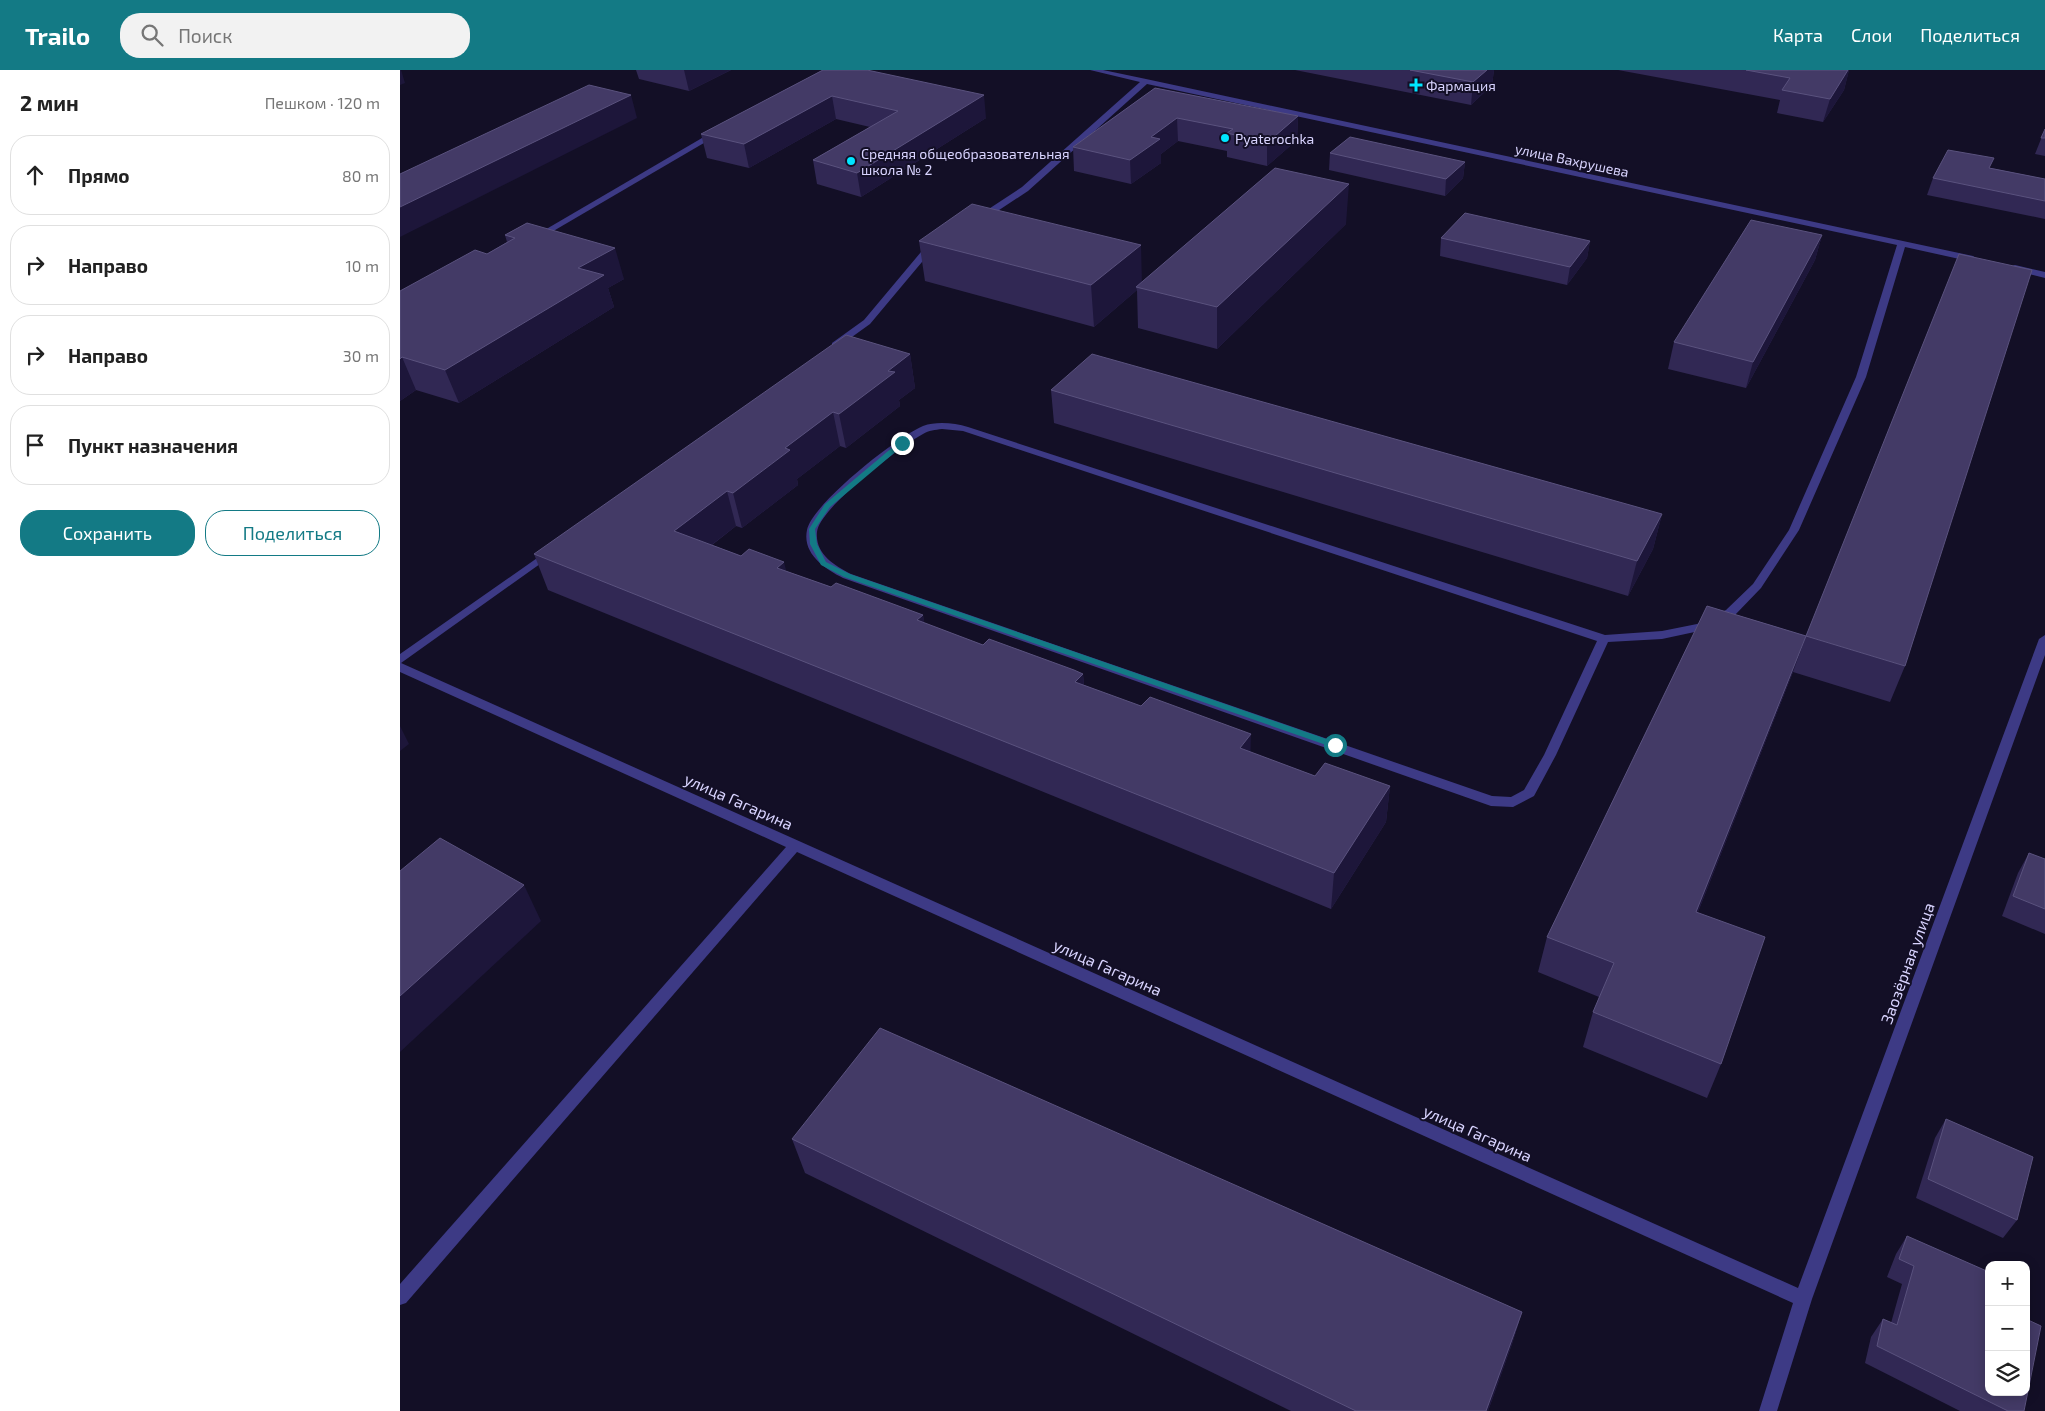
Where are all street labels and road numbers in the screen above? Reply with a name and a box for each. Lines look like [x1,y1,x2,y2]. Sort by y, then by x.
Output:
street label: улица Вахрушева [1514,140,1630,180]
street label: улица Гагарина [681,769,796,834]
street label: Заозёрная улица [1876,900,1939,1027]
street label: улица Гагарина [1050,935,1165,1000]
street label: улица Гагарина [1420,1101,1535,1166]

